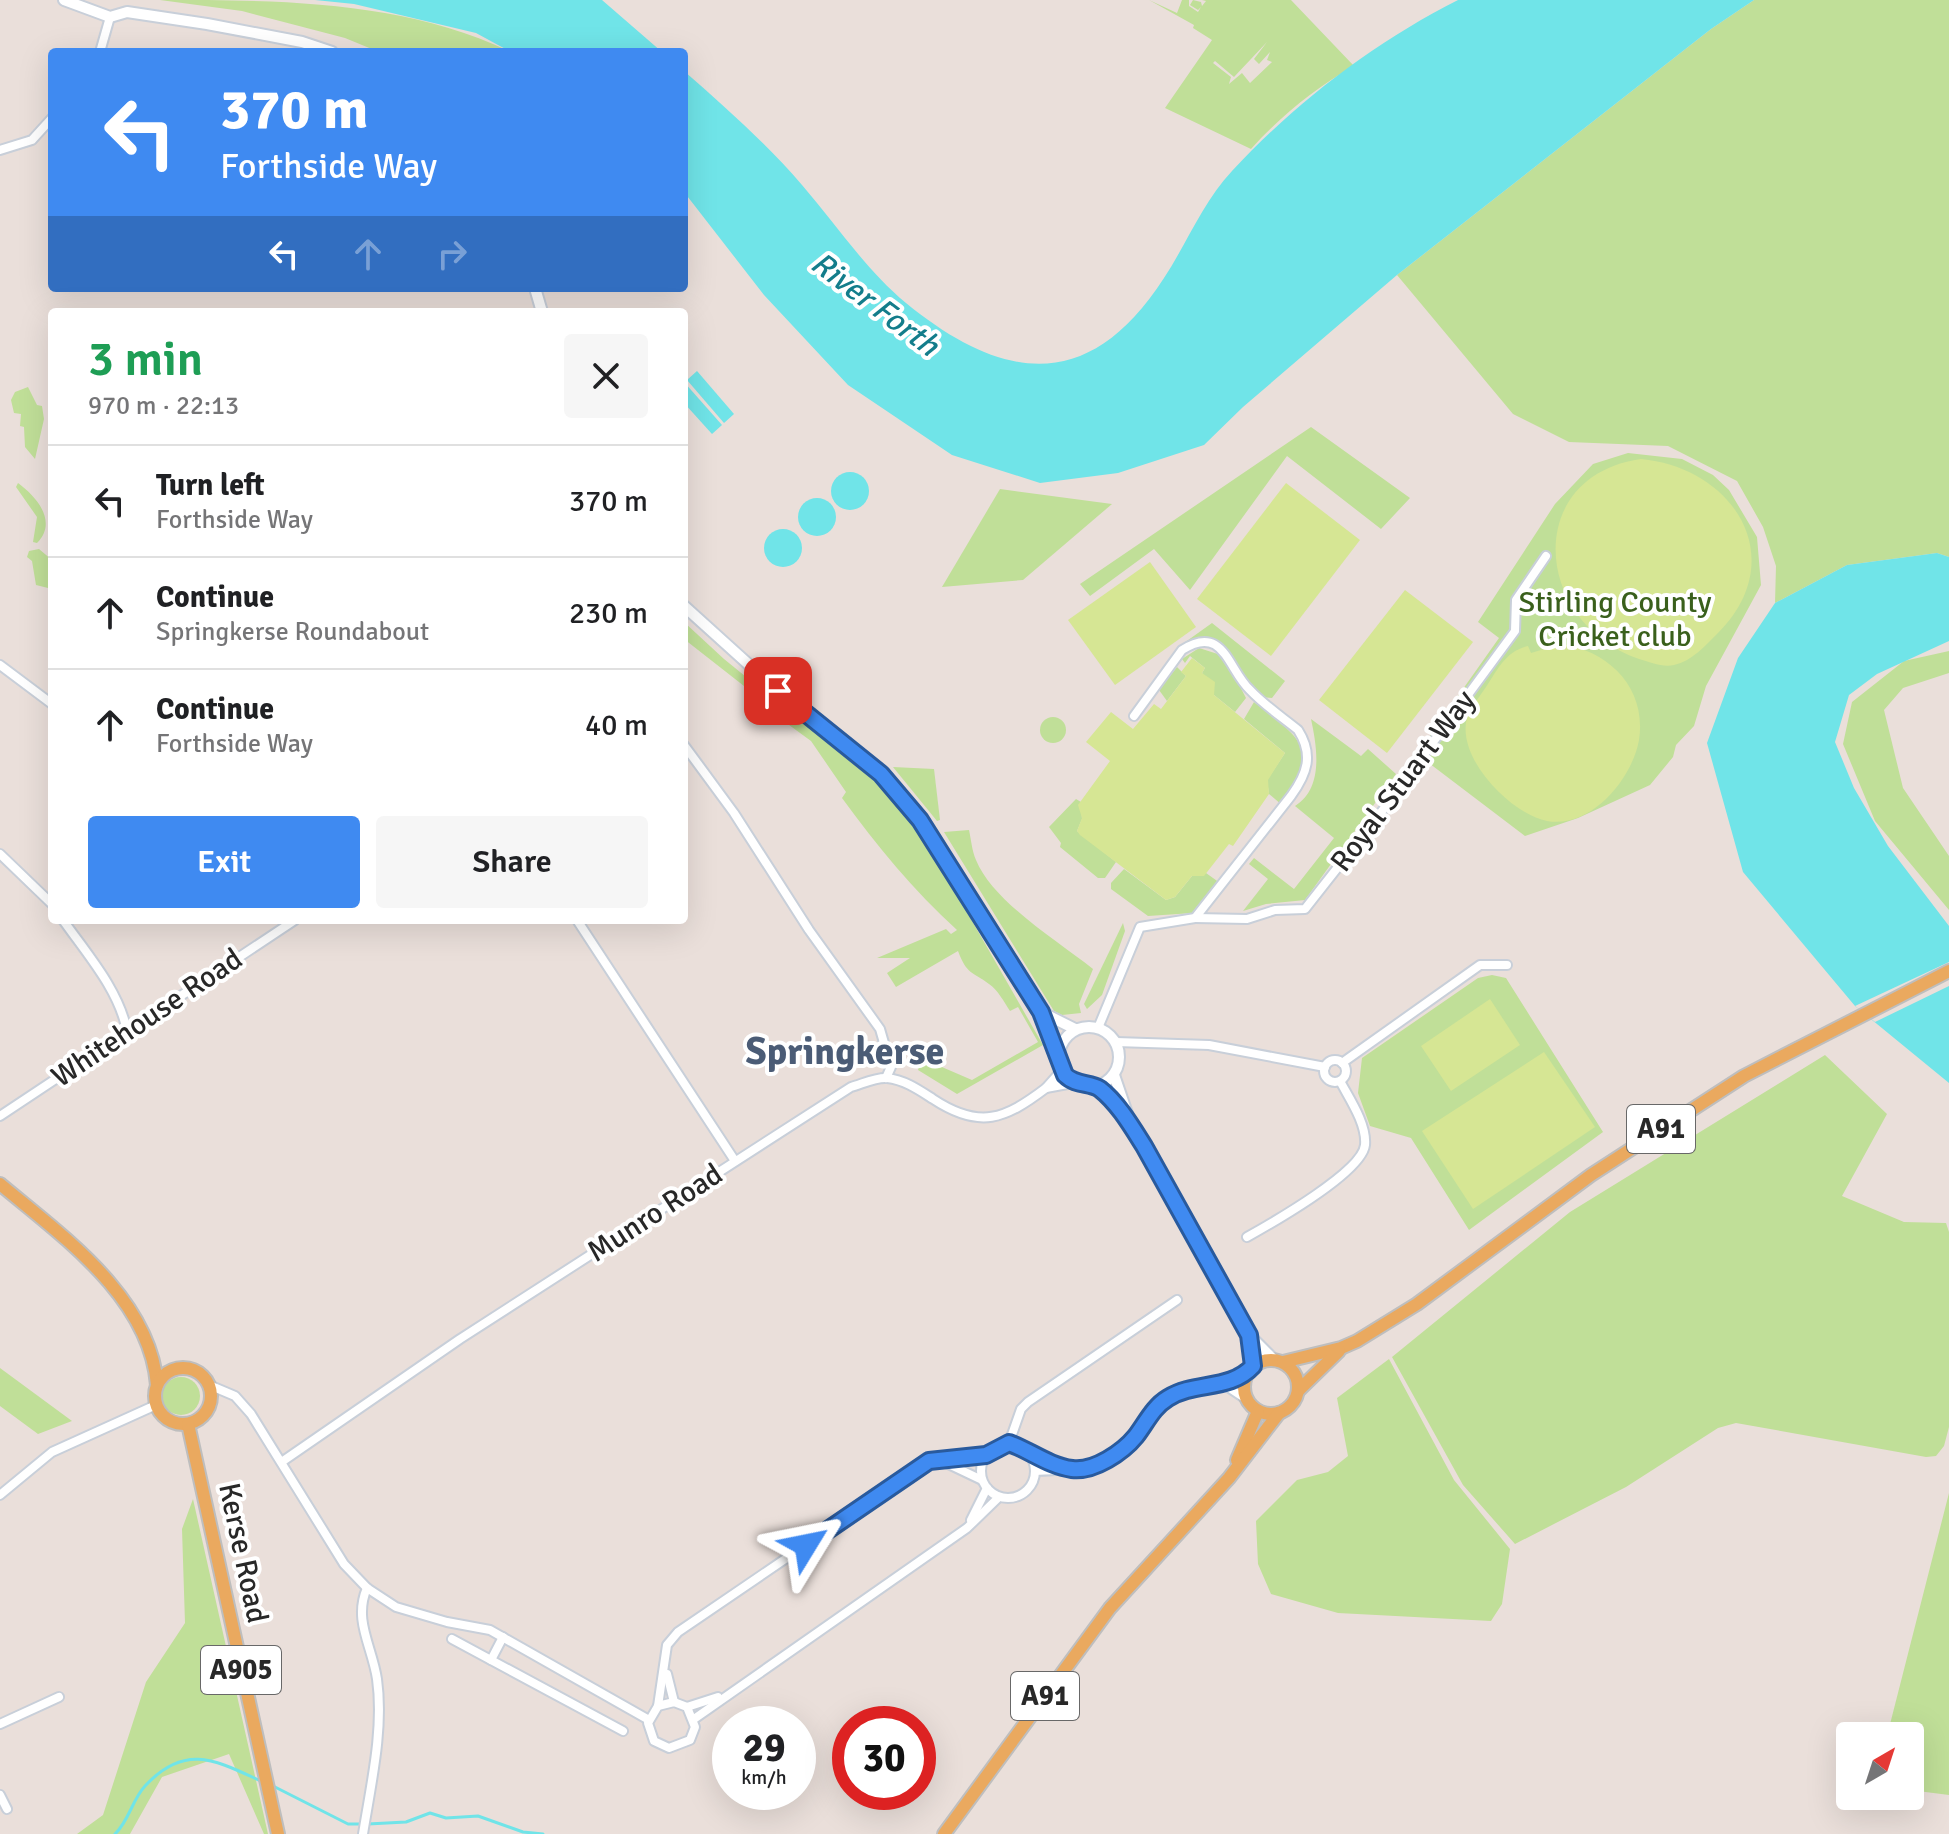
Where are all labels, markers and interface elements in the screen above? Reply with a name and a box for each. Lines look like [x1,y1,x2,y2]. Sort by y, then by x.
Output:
text: 370 m [220,75,368,144]
icon: left [88,80,192,184]
text: Forthside Way [220,144,437,189]
icon: left [262,232,306,276]
icon: ahead [346,232,390,276]
icon: right [430,232,474,276]
water label: River Forth [803,243,948,366]
text: 3 min [88,330,203,389]
button: close [564,334,648,418]
text: 970 m · 22:13 [88,390,239,422]
text: Turn left [156,467,265,504]
icon: left [88,479,132,523]
text: 370 m [569,483,648,520]
text: Forthside Way [156,504,313,536]
text: Continue [156,579,274,616]
park label: Stirling County Cricket club [1518,584,1712,655]
icon: ahead [88,591,132,635]
text: 230 m [569,595,648,632]
text: Springkerse Roundabout [156,616,429,648]
pin [744,657,812,725]
icon: arrive [756,669,800,713]
street label: Royal Stuart Way [1323,683,1483,879]
text: Continue [156,691,274,728]
icon: ahead [88,703,132,747]
text: 40 m [585,707,648,744]
text: Forthside Way [156,728,313,760]
button: Exit [88,816,360,908]
button: Share [376,816,648,908]
street label: Whitehouse Road [44,940,250,1096]
district label: Springkerse [746,1028,944,1075]
road number: A91 [1627,1105,1695,1153]
street label: Munro Road [580,1156,730,1270]
street label: Kerse Road [210,1480,276,1626]
position arrow [764,1503,848,1587]
road number: A905 [201,1646,281,1694]
road number: A91 [1011,1672,1079,1720]
speed limit sign: 30 [832,1706,936,1810]
north arrow [1836,1722,1924,1810]
map controls [1836,1722,1924,1810]
text: 29 [742,1723,786,1773]
text: km/h [741,1765,787,1790]

